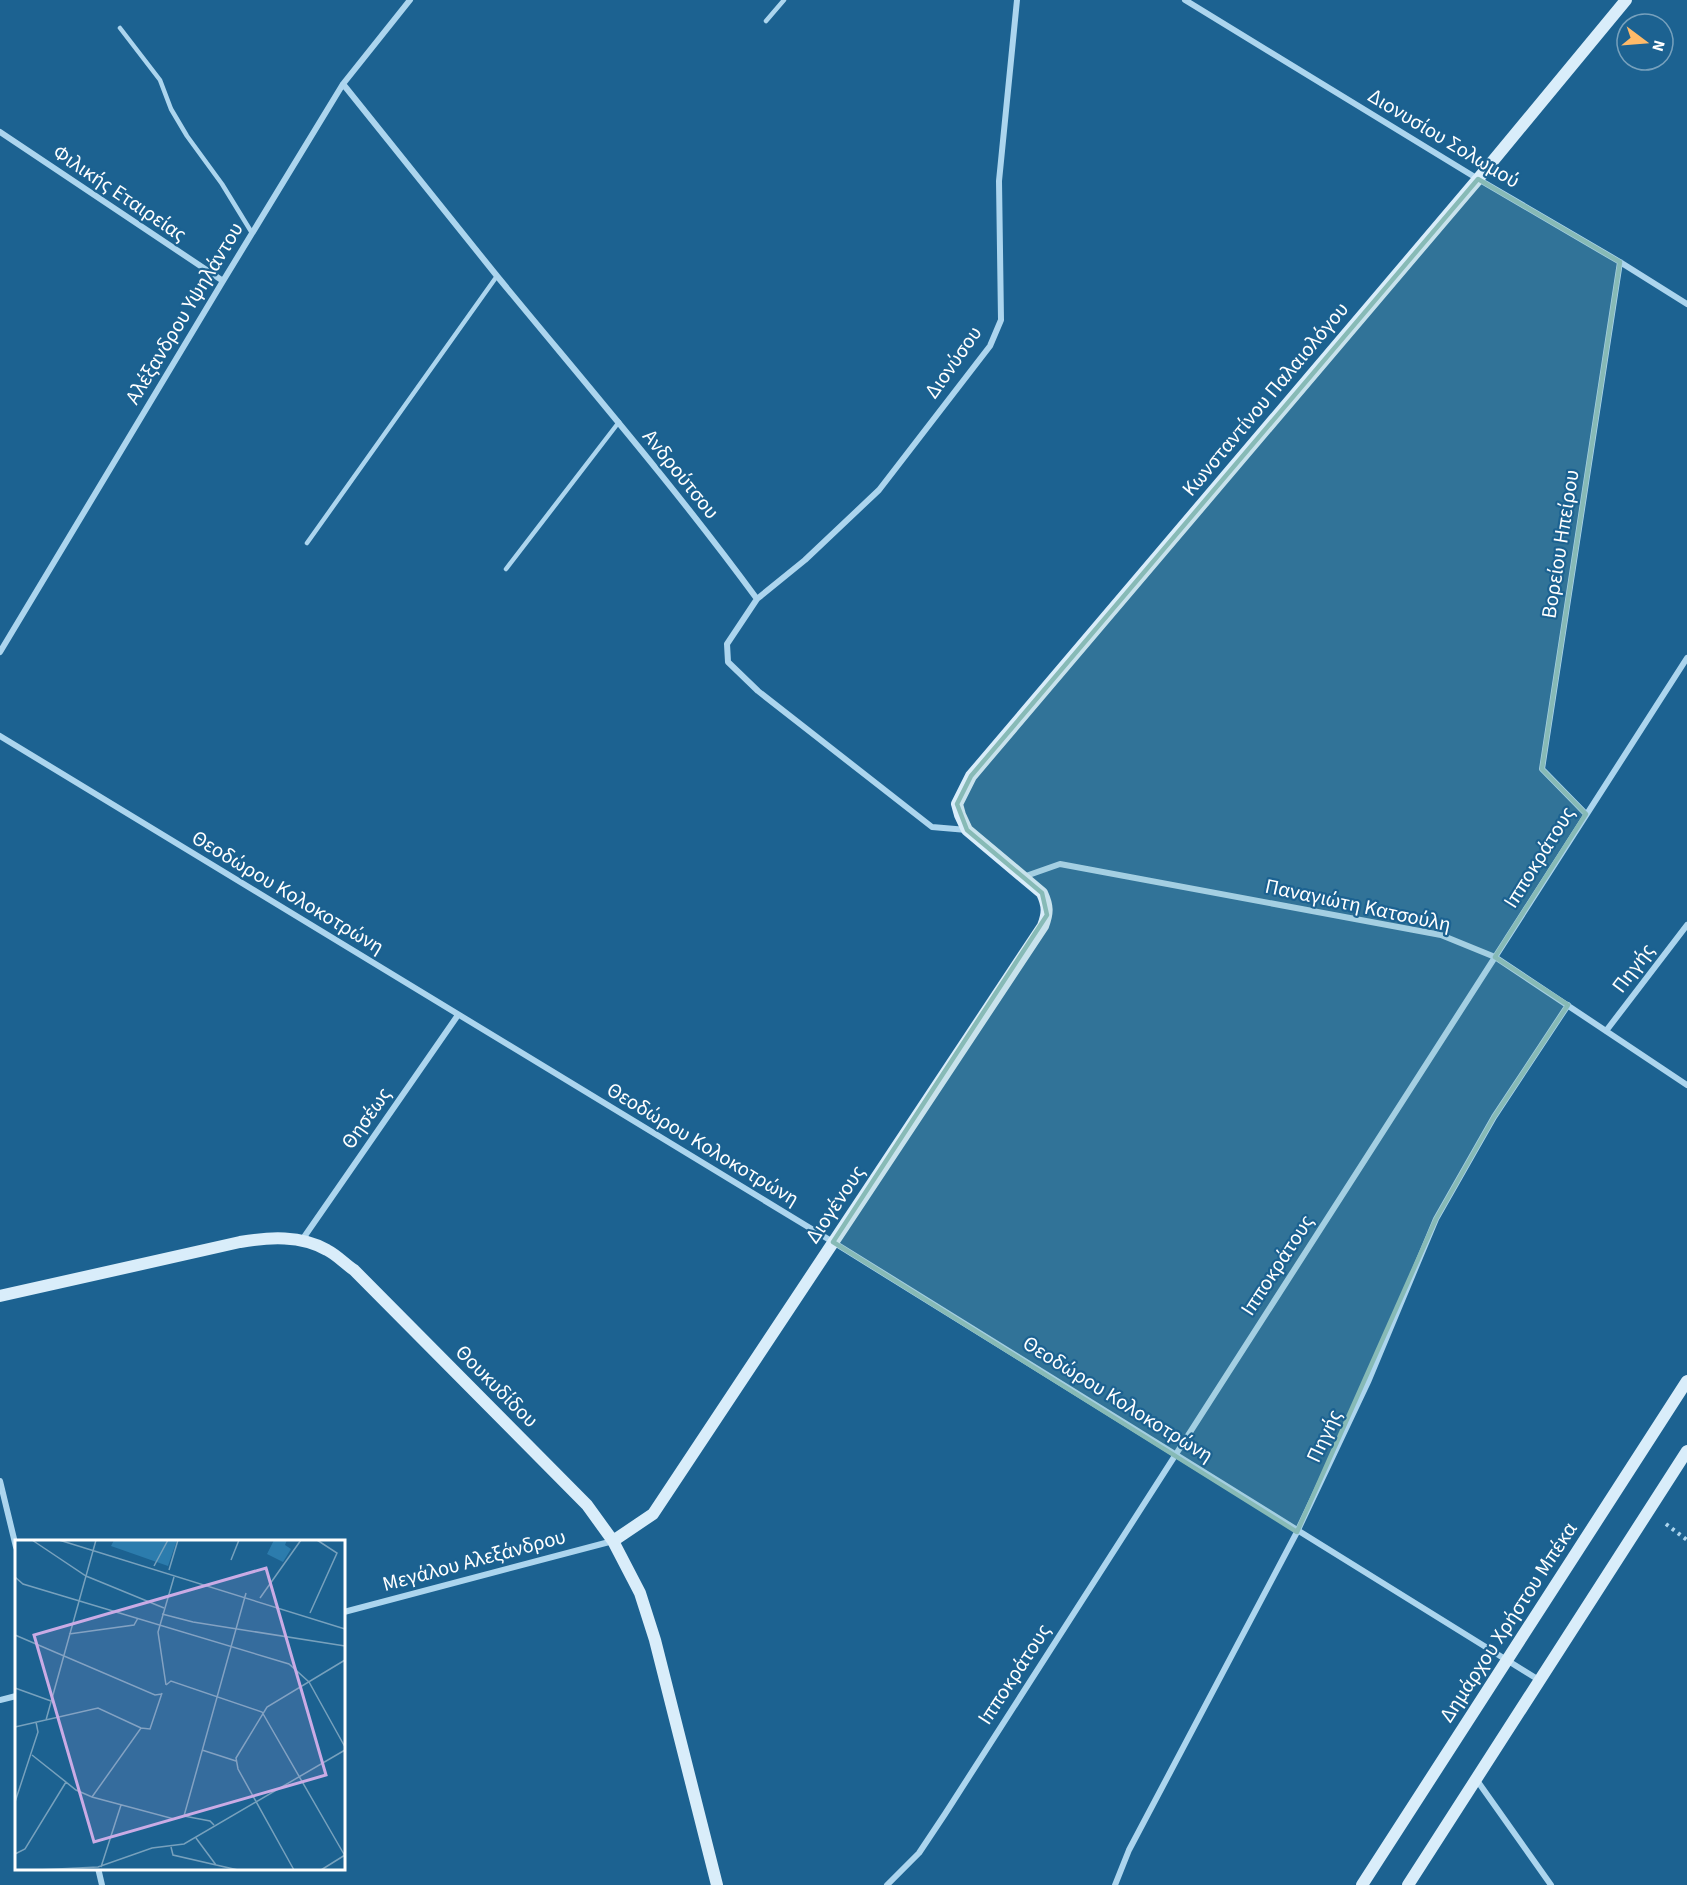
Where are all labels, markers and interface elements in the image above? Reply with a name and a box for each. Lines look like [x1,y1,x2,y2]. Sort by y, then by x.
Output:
north arrow [1615,12,1675,72]
text: N [1646,38,1670,54]
street label: Διονυσίου Σολωμού [1362,81,1526,195]
street label: Φιλικής Εταιρείας [47,137,193,249]
street label: Αλέξανδρου Υψηλάντου [118,216,250,410]
street label: Κωνσταντίνου Παλαιολόγου [1175,295,1355,503]
street label: Διονύσου [917,320,989,404]
street label: Ανδρούτσου [635,423,727,525]
street label: Βορείου Ηπείρου [1533,467,1587,621]
street label: Ιπποκράτους [1496,800,1582,914]
street label: Θεοδώρου Κολοκοτρώνη [186,823,390,961]
street label: Παναγιώτη Κατσούλη [1262,871,1454,939]
street label: Πηγής [1604,937,1662,999]
street label: Θεοδώρου Κολοκοτρώνη [601,1075,805,1213]
street label: Θησέως [334,1081,398,1155]
street label: Διογένους [798,1159,872,1249]
street label: Ιπποκράτους [1233,1209,1321,1321]
street label: Θεοδώρου Κολοκοτρώνη [1017,1328,1219,1470]
street label: Θουκυδίδου [449,1338,545,1434]
street label: Πηγής [1299,1405,1349,1467]
street label: Δημάρχου Χρήστου Μπέκα [1432,1516,1584,1728]
street label: Μεγάλου Αλεξάνδρου [379,1521,569,1599]
inset map [15,1540,345,1870]
street label: Ιπποκράτους [970,1618,1058,1730]

